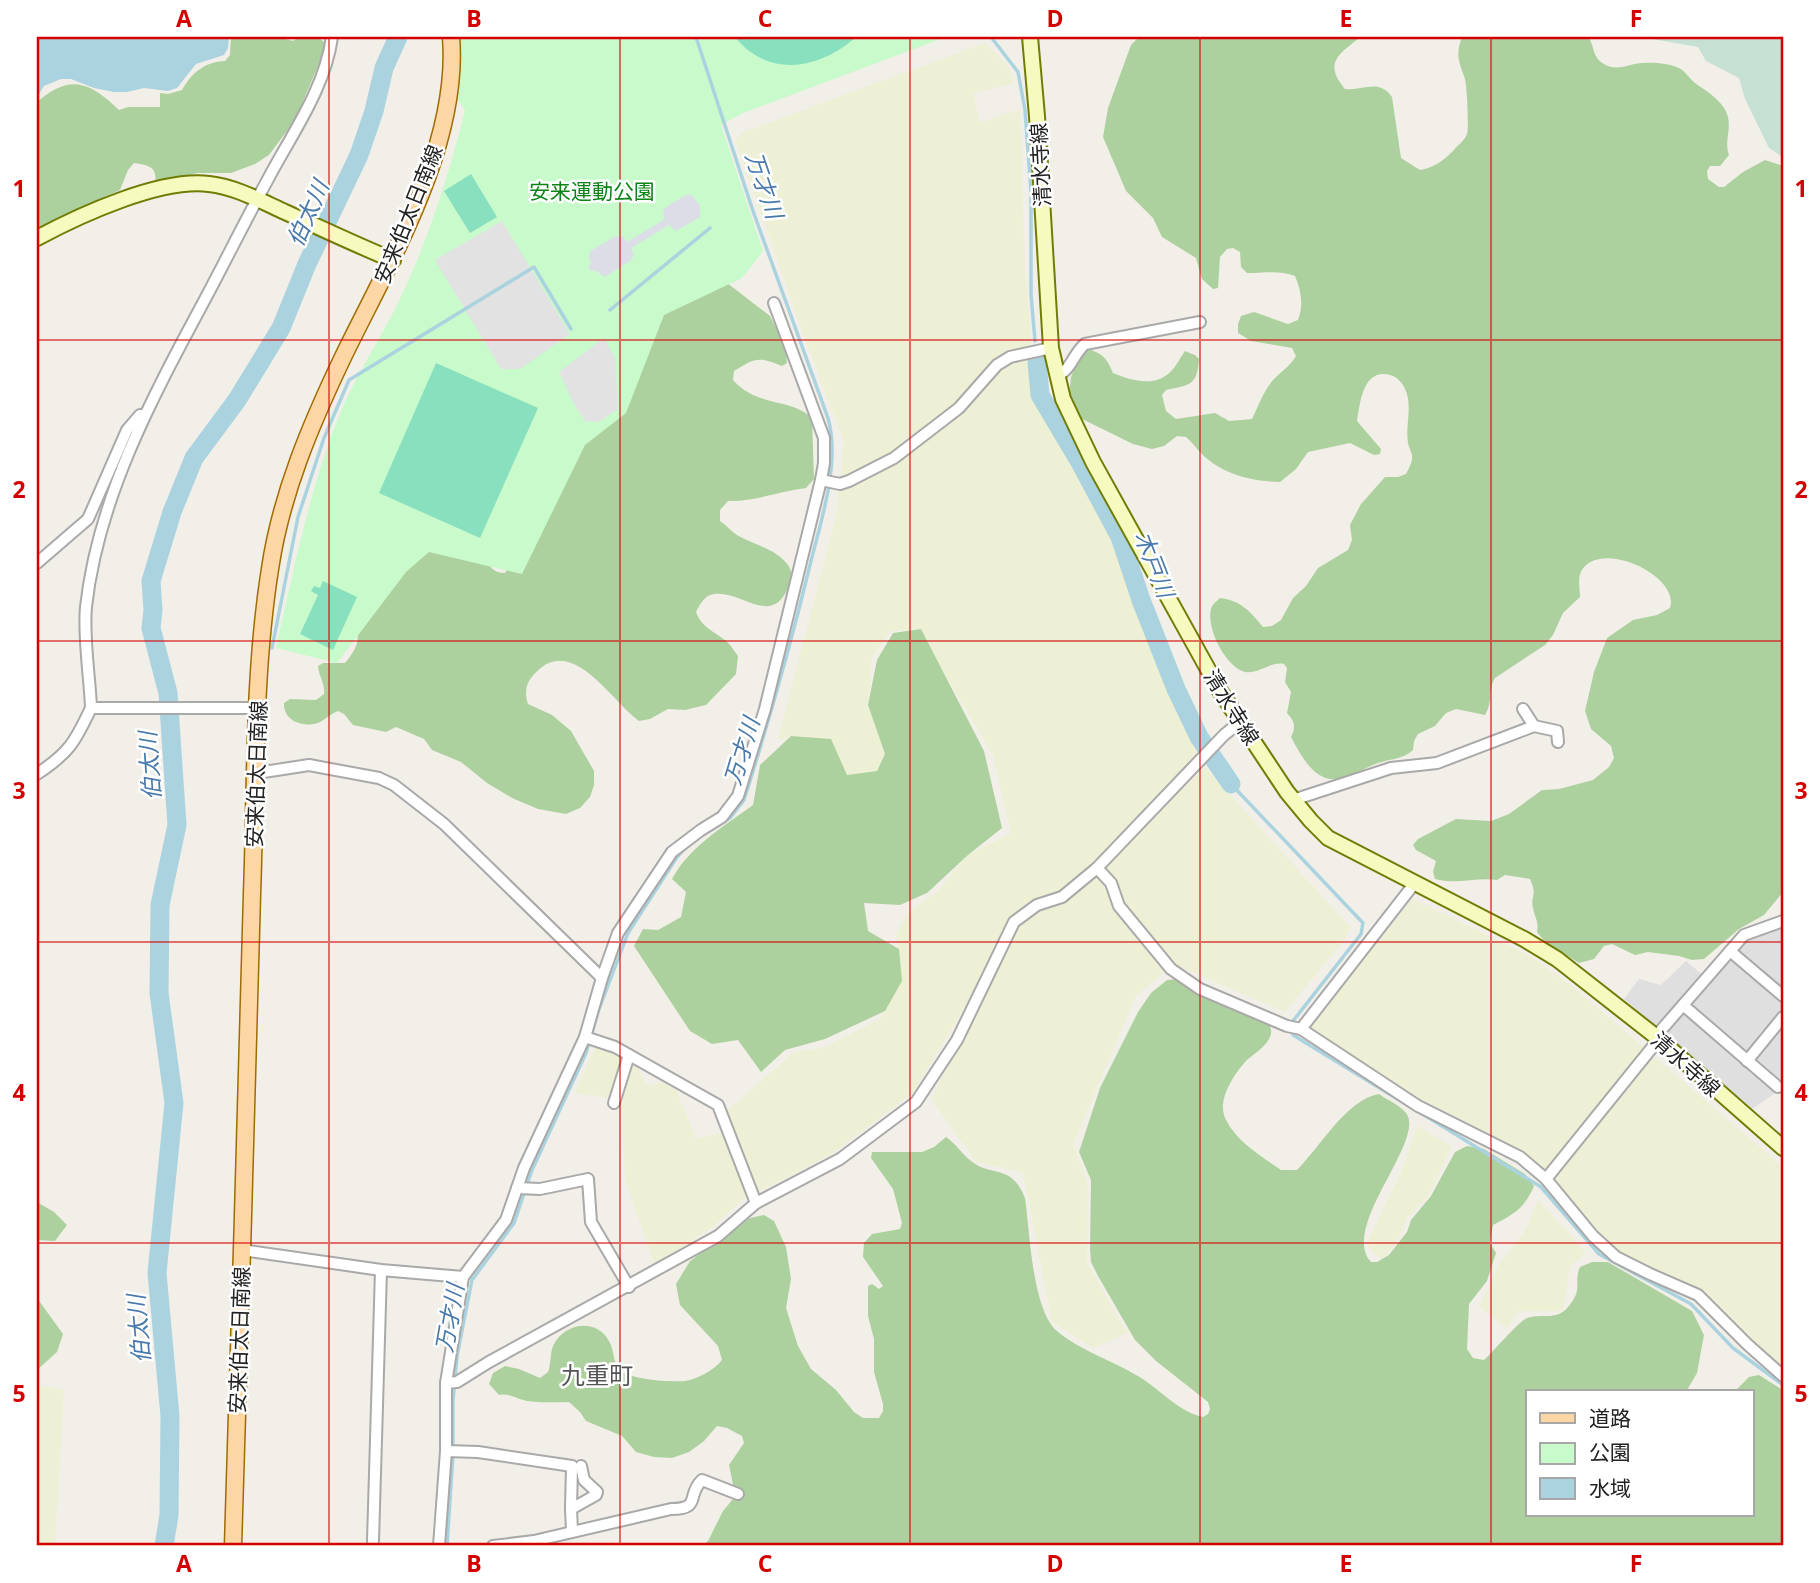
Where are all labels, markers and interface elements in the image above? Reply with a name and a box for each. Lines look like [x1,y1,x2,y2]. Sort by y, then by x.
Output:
text: A [176,2,192,34]
text: B [466,2,482,34]
text: C [758,2,772,34]
text: D [1046,2,1064,34]
text: E [1340,2,1352,34]
text: F [1630,2,1642,34]
street label: 清水寺線 [1024,122,1056,208]
street label: 安来伯太日南線 [367,141,449,287]
water label: 万才川 [739,147,792,226]
text: 1 [12,172,26,204]
water label: 伯太川 [278,172,337,251]
text: 1 [1794,172,1808,204]
park label: 安来運動公園 [529,177,655,205]
text: 2 [12,473,26,505]
text: 2 [1794,473,1808,505]
water label: 木戸川 [1128,526,1183,605]
street label: 清水寺線 [1198,664,1266,750]
street label: 安来伯太日南線 [239,700,273,848]
water label: 万才川 [716,710,767,789]
water label: 伯太川 [130,727,167,802]
text: 3 [12,774,26,806]
text: 3 [1794,774,1808,806]
street label: 清水寺線 [1645,1025,1727,1103]
text: 4 [12,1076,26,1108]
text: 4 [1794,1076,1808,1108]
street label: 安来伯太日南線 [222,1266,256,1414]
water label: 万才川 [427,1278,471,1355]
water label: 伯太川 [119,1290,157,1365]
district label: 九重町 [561,1358,633,1391]
text: 5 [12,1377,26,1409]
text: 5 [1794,1377,1808,1409]
legend [1526,1390,1754,1516]
text: 道路 [1589,1404,1631,1432]
text: 公園 [1589,1438,1631,1466]
text: 水域 [1589,1474,1631,1502]
text: A [176,1547,192,1579]
text: B [466,1547,482,1579]
text: C [758,1547,772,1579]
text: D [1046,1547,1064,1579]
text: E [1340,1547,1352,1579]
text: F [1630,1547,1642,1579]

